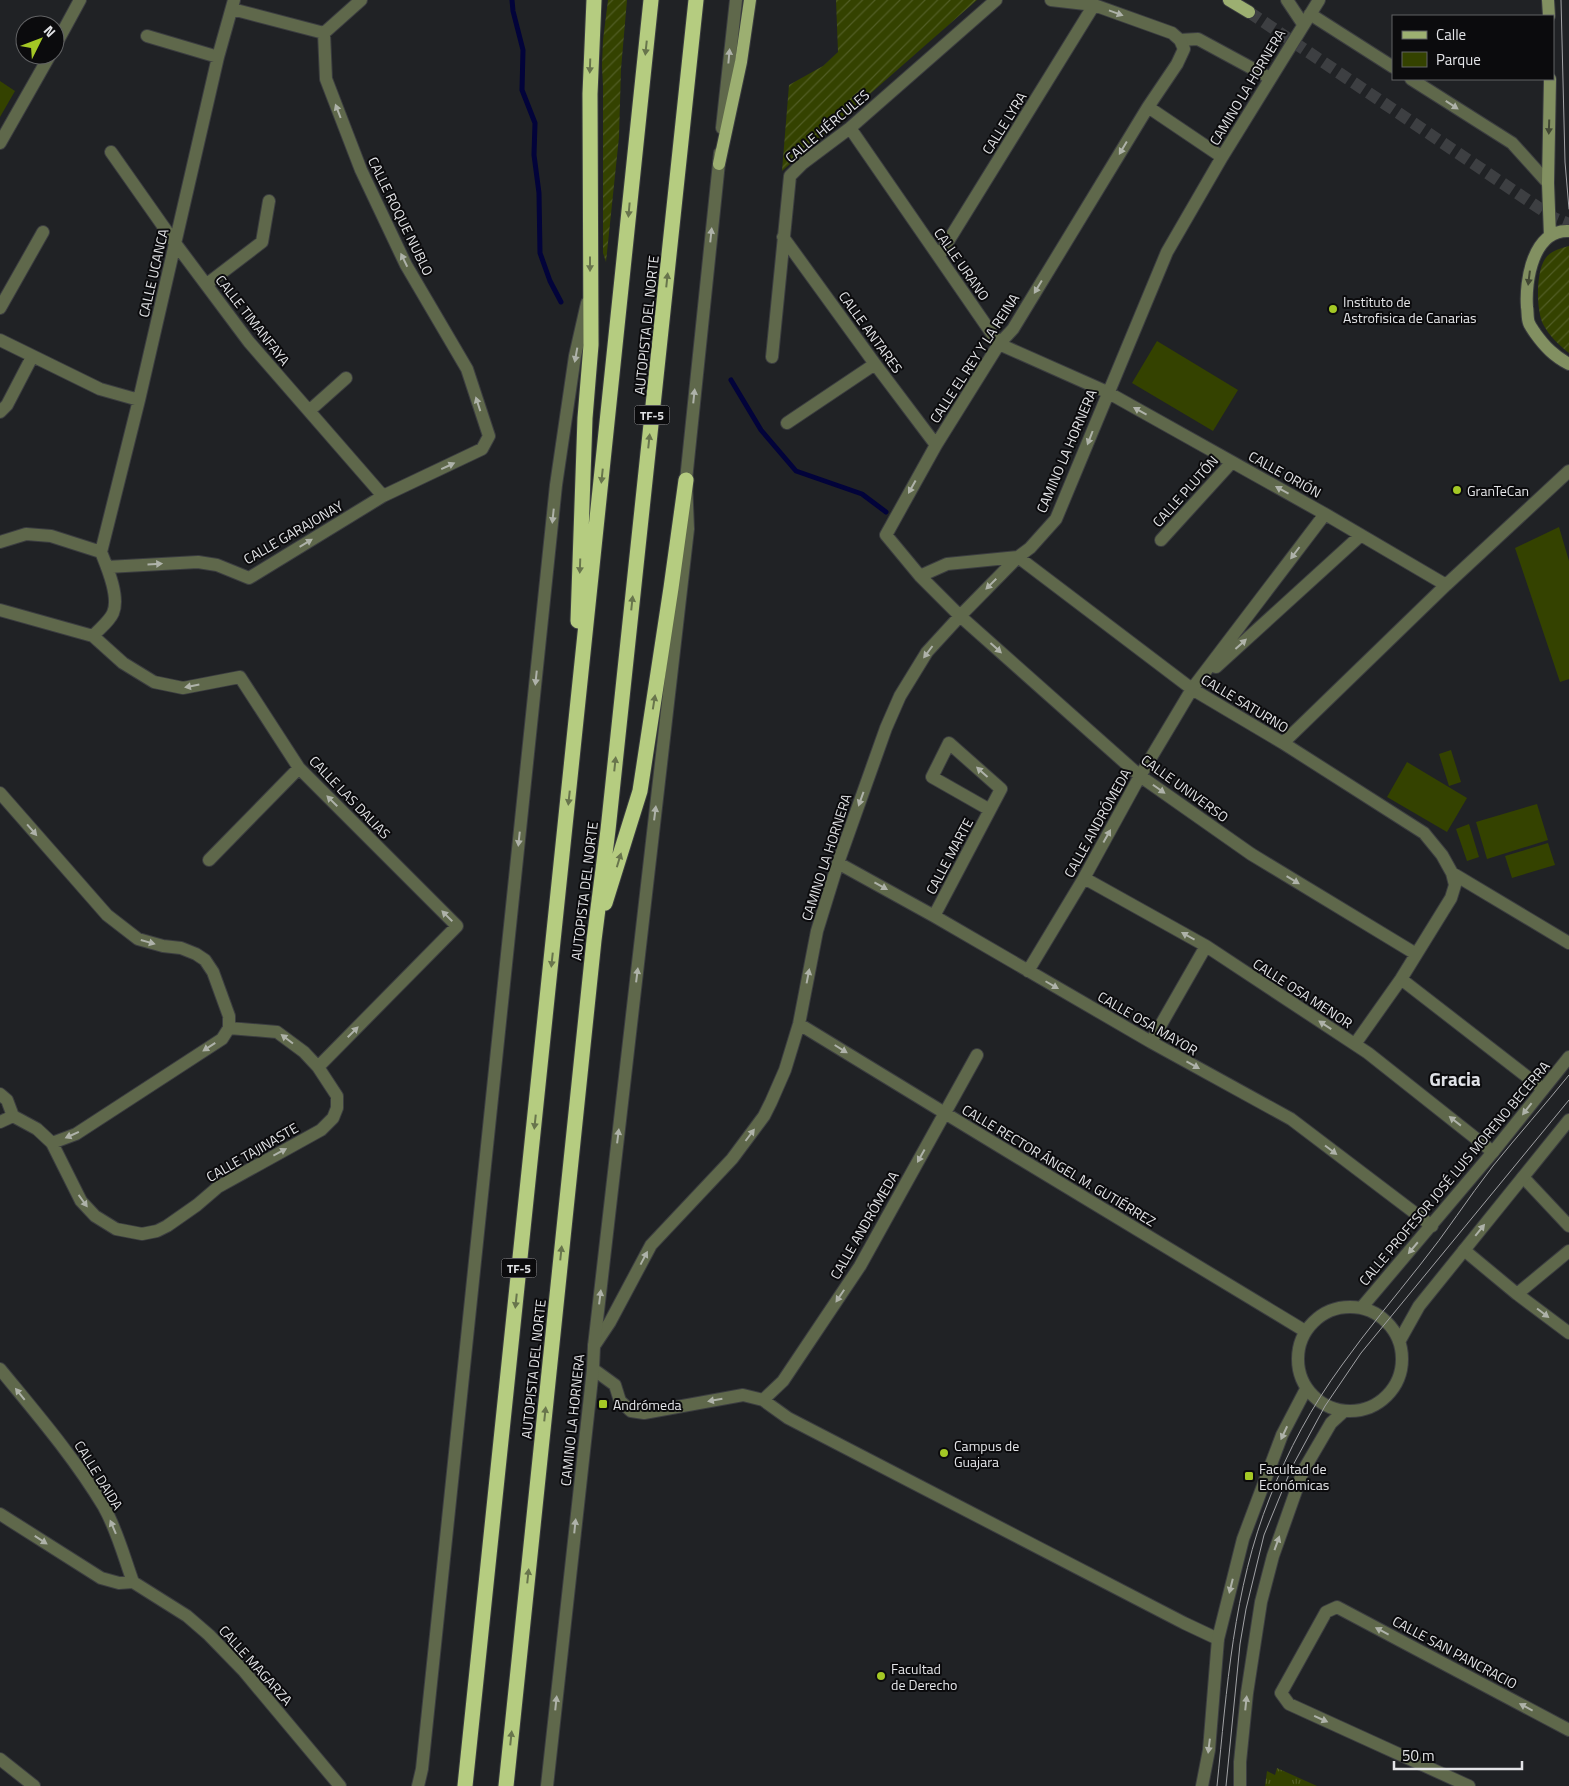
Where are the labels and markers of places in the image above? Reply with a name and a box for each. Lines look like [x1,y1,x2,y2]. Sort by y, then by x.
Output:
place label: Instituto de Astrofisica de Canarias [1343,291,1477,328]
marker: Instituto de Astrofisica de Canarias [1327,303,1339,315]
place label: GranTeCan [1467,480,1529,501]
marker: GranTeCan [1451,484,1463,496]
place label: Andrómeda [613,1394,682,1415]
marker: Andrómeda [597,1398,609,1410]
place label: Campus de Guajara [954,1435,1019,1472]
marker: Campus de Guajara [938,1447,950,1459]
place label: Facultad de Económicas [1259,1458,1329,1495]
marker: Facultad de Económicas [1243,1470,1255,1482]
place label: Facultad de Derecho [891,1658,957,1695]
marker: Facultad de Derecho [875,1670,887,1682]

